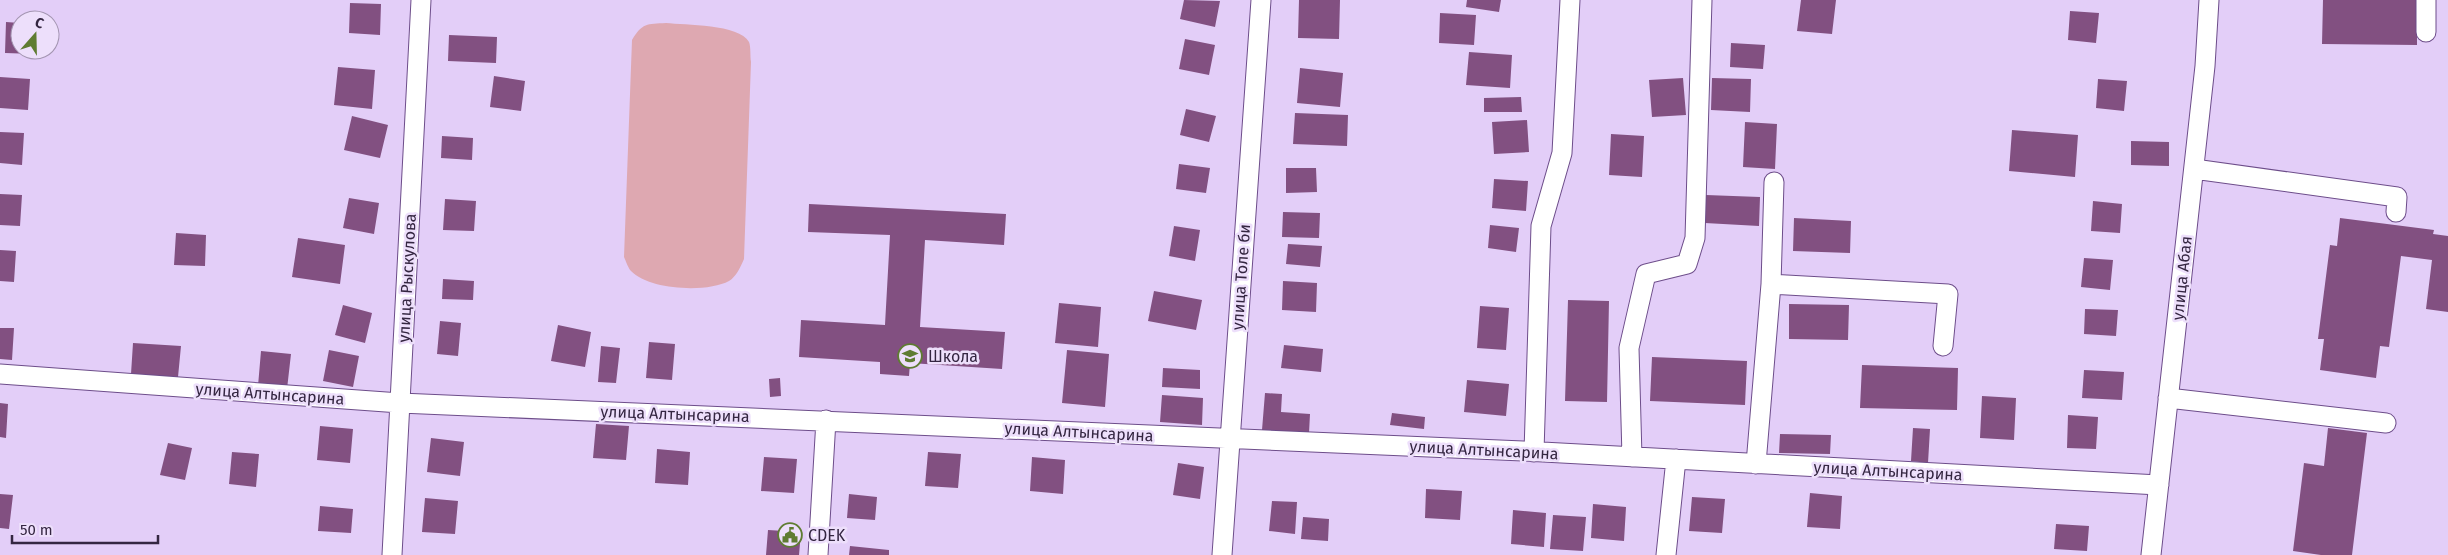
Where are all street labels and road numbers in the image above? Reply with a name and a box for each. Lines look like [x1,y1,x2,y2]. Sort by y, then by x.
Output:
street label: улица Рыскулова [394,213,420,343]
street label: улица Толе би [1228,223,1254,331]
street label: улица Абая [2168,235,2196,321]
street label: улица Алтынсарина [195,379,345,409]
street label: улица Алтынсарина [600,402,750,426]
street label: улица Алтынсарина [1004,419,1154,445]
street label: улица Алтынсарина [1409,437,1559,463]
street label: улица Алтынсарина [1813,458,1963,484]

